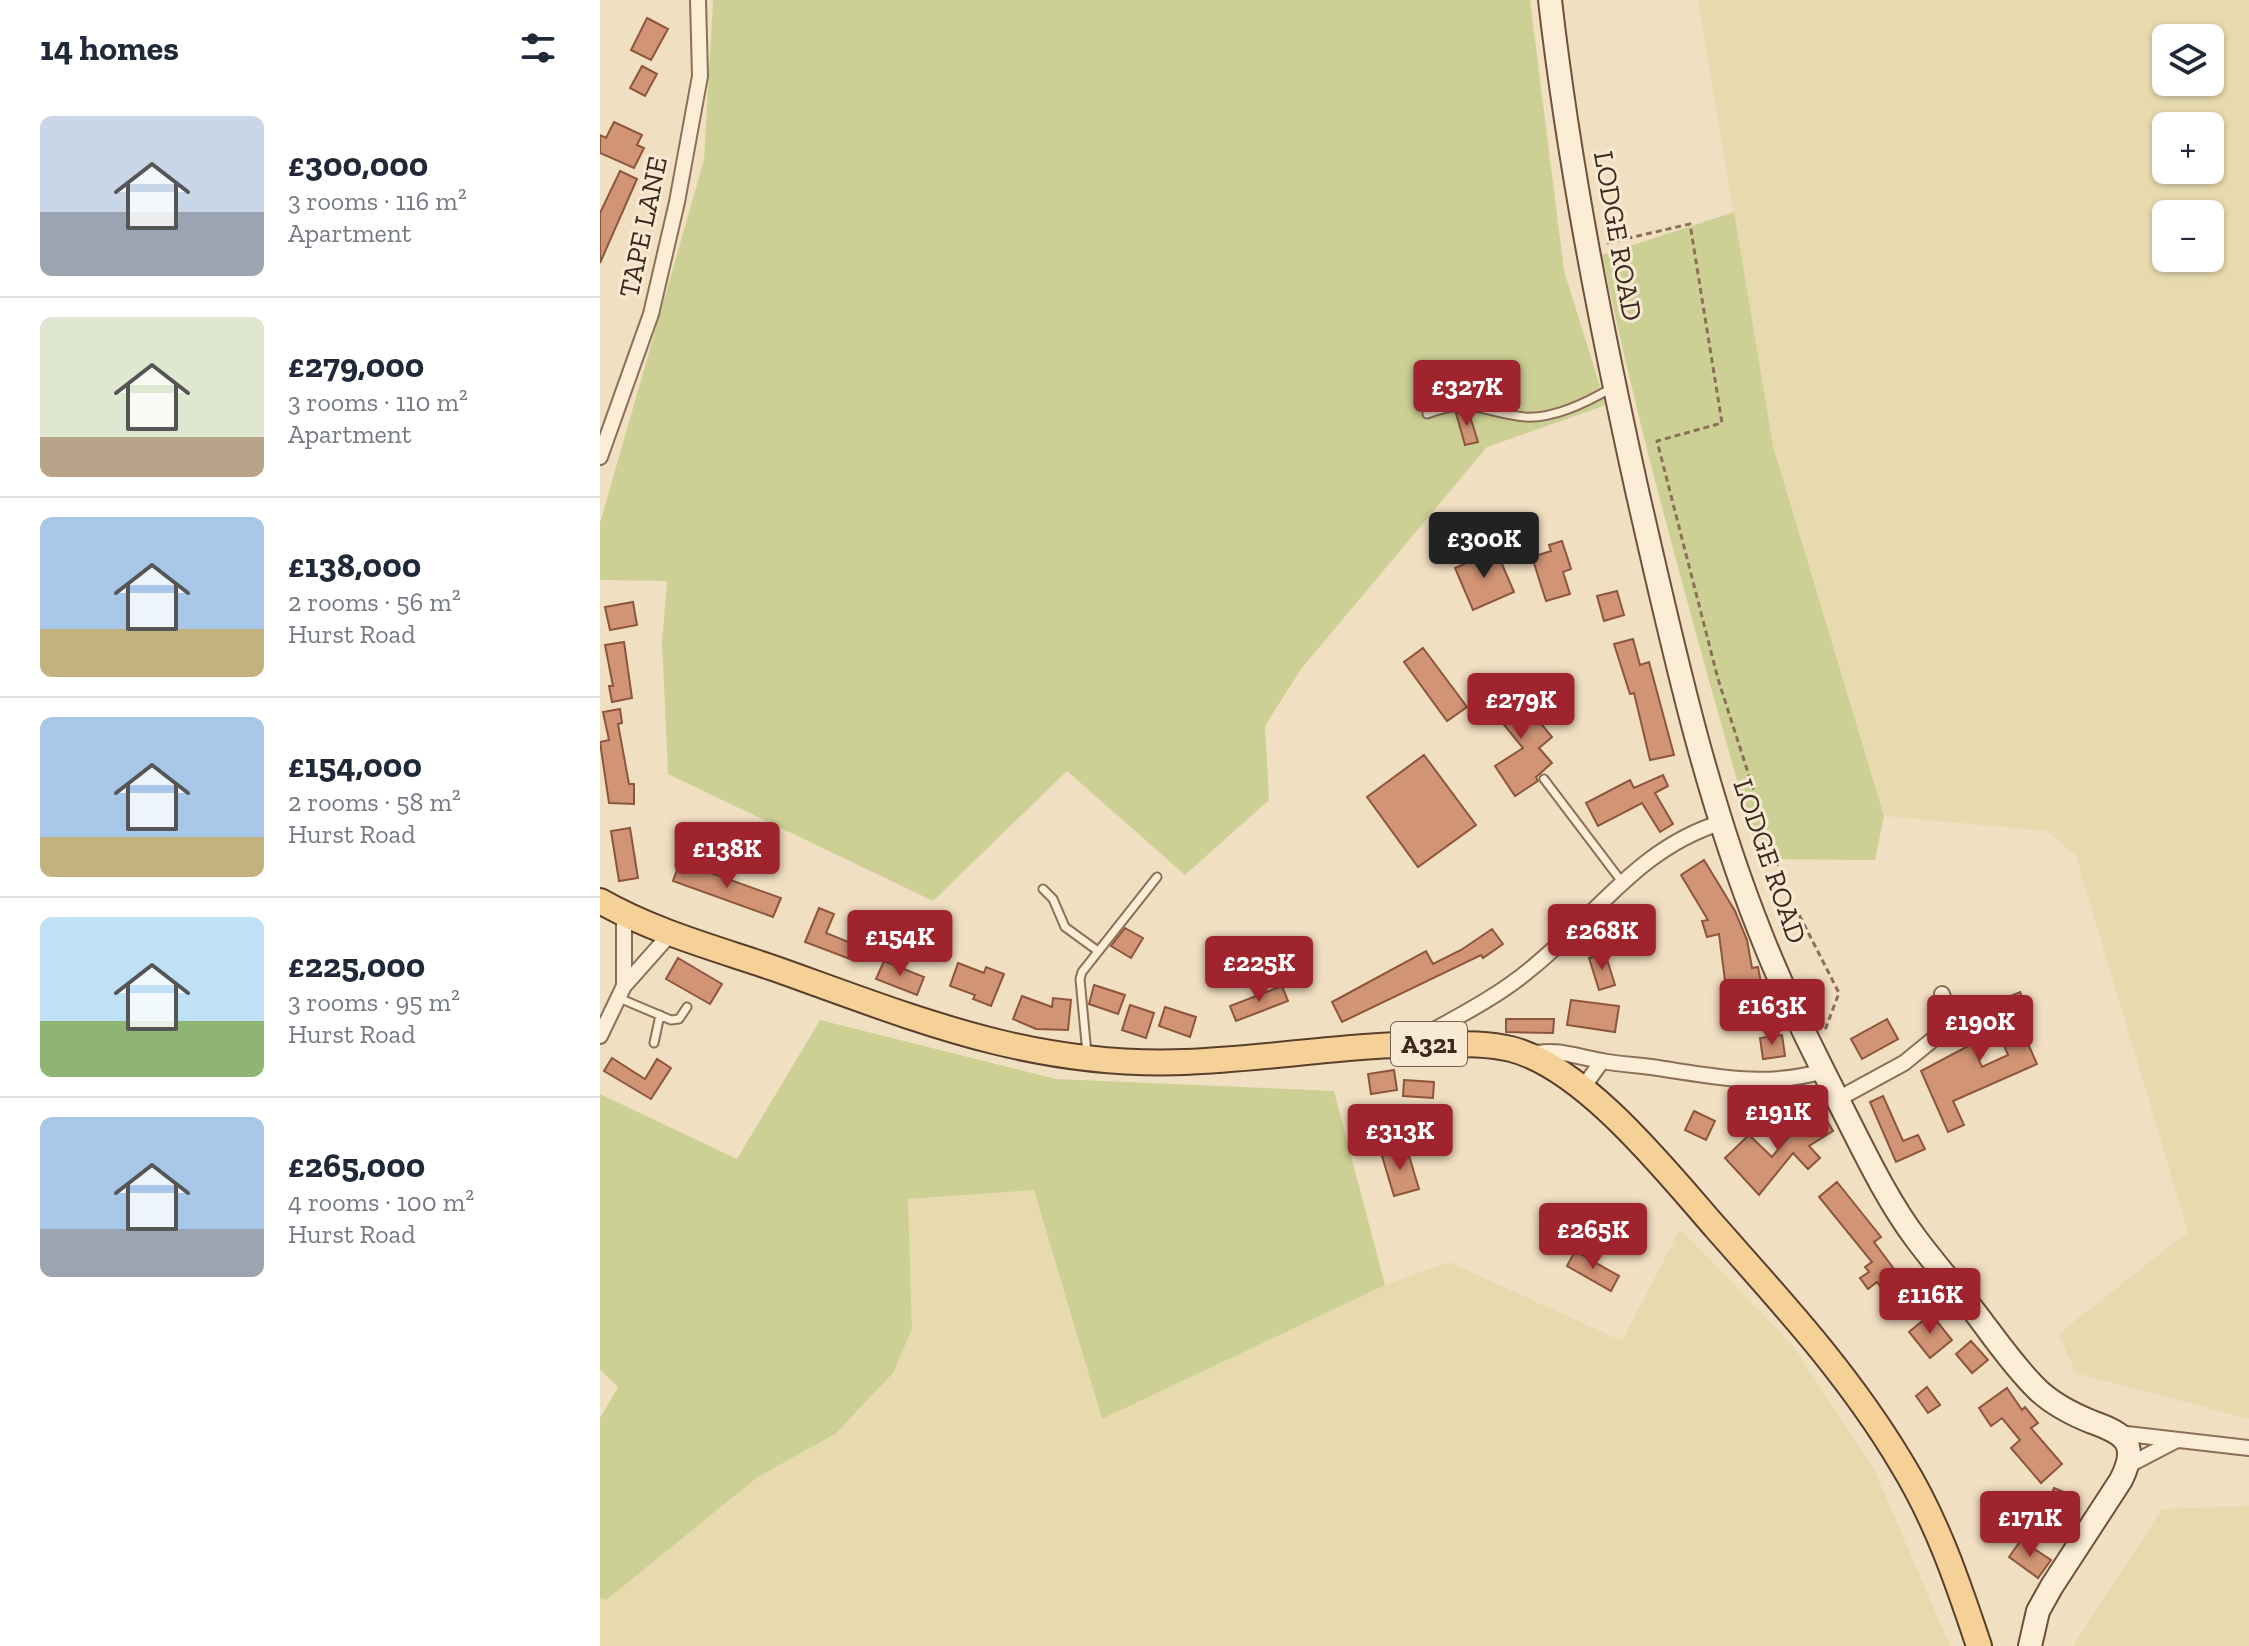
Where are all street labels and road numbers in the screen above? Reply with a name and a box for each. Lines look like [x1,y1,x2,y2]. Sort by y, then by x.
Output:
street label: LODGE ROAD [1587,149,1649,323]
street label: TAPE LANE [612,154,674,300]
street label: LODGE ROAD [1726,774,1814,948]
road number: A321 [1391,1022,1467,1066]

